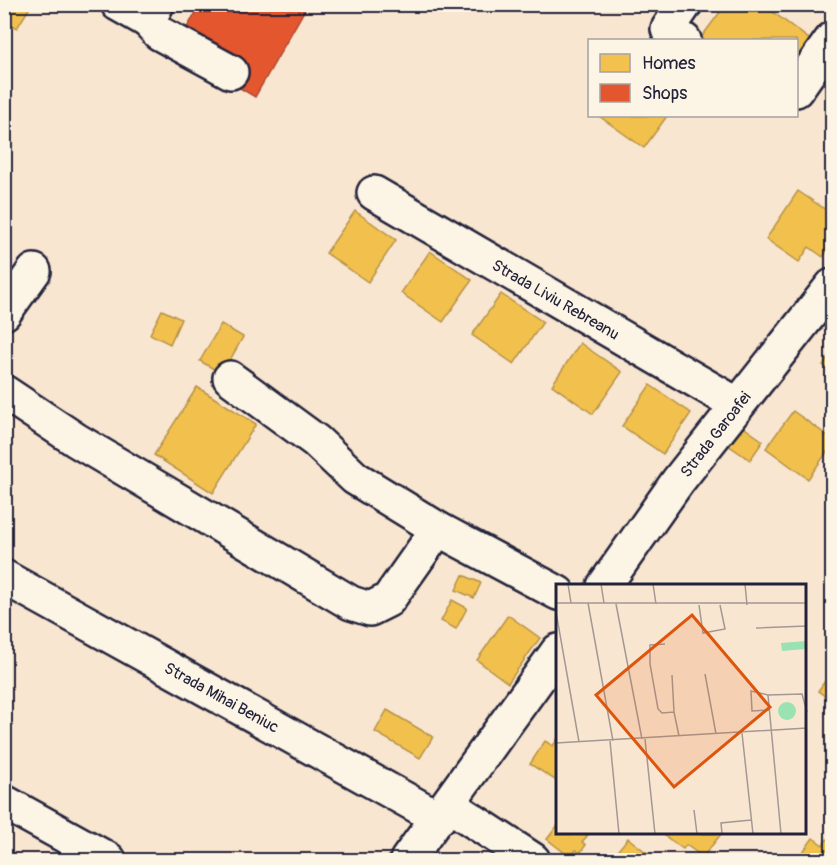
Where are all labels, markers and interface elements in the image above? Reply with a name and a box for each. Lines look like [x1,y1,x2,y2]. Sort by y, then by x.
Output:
legend [588,39,798,117]
text: Homes [642,52,695,75]
text: Shops [642,82,687,105]
street label: Strada Liviu Rebreanu [488,255,623,345]
street label: Strada Garoafei [676,388,756,482]
inset map [556,584,807,835]
street label: Strada Mihai Beniuc [161,658,282,738]

